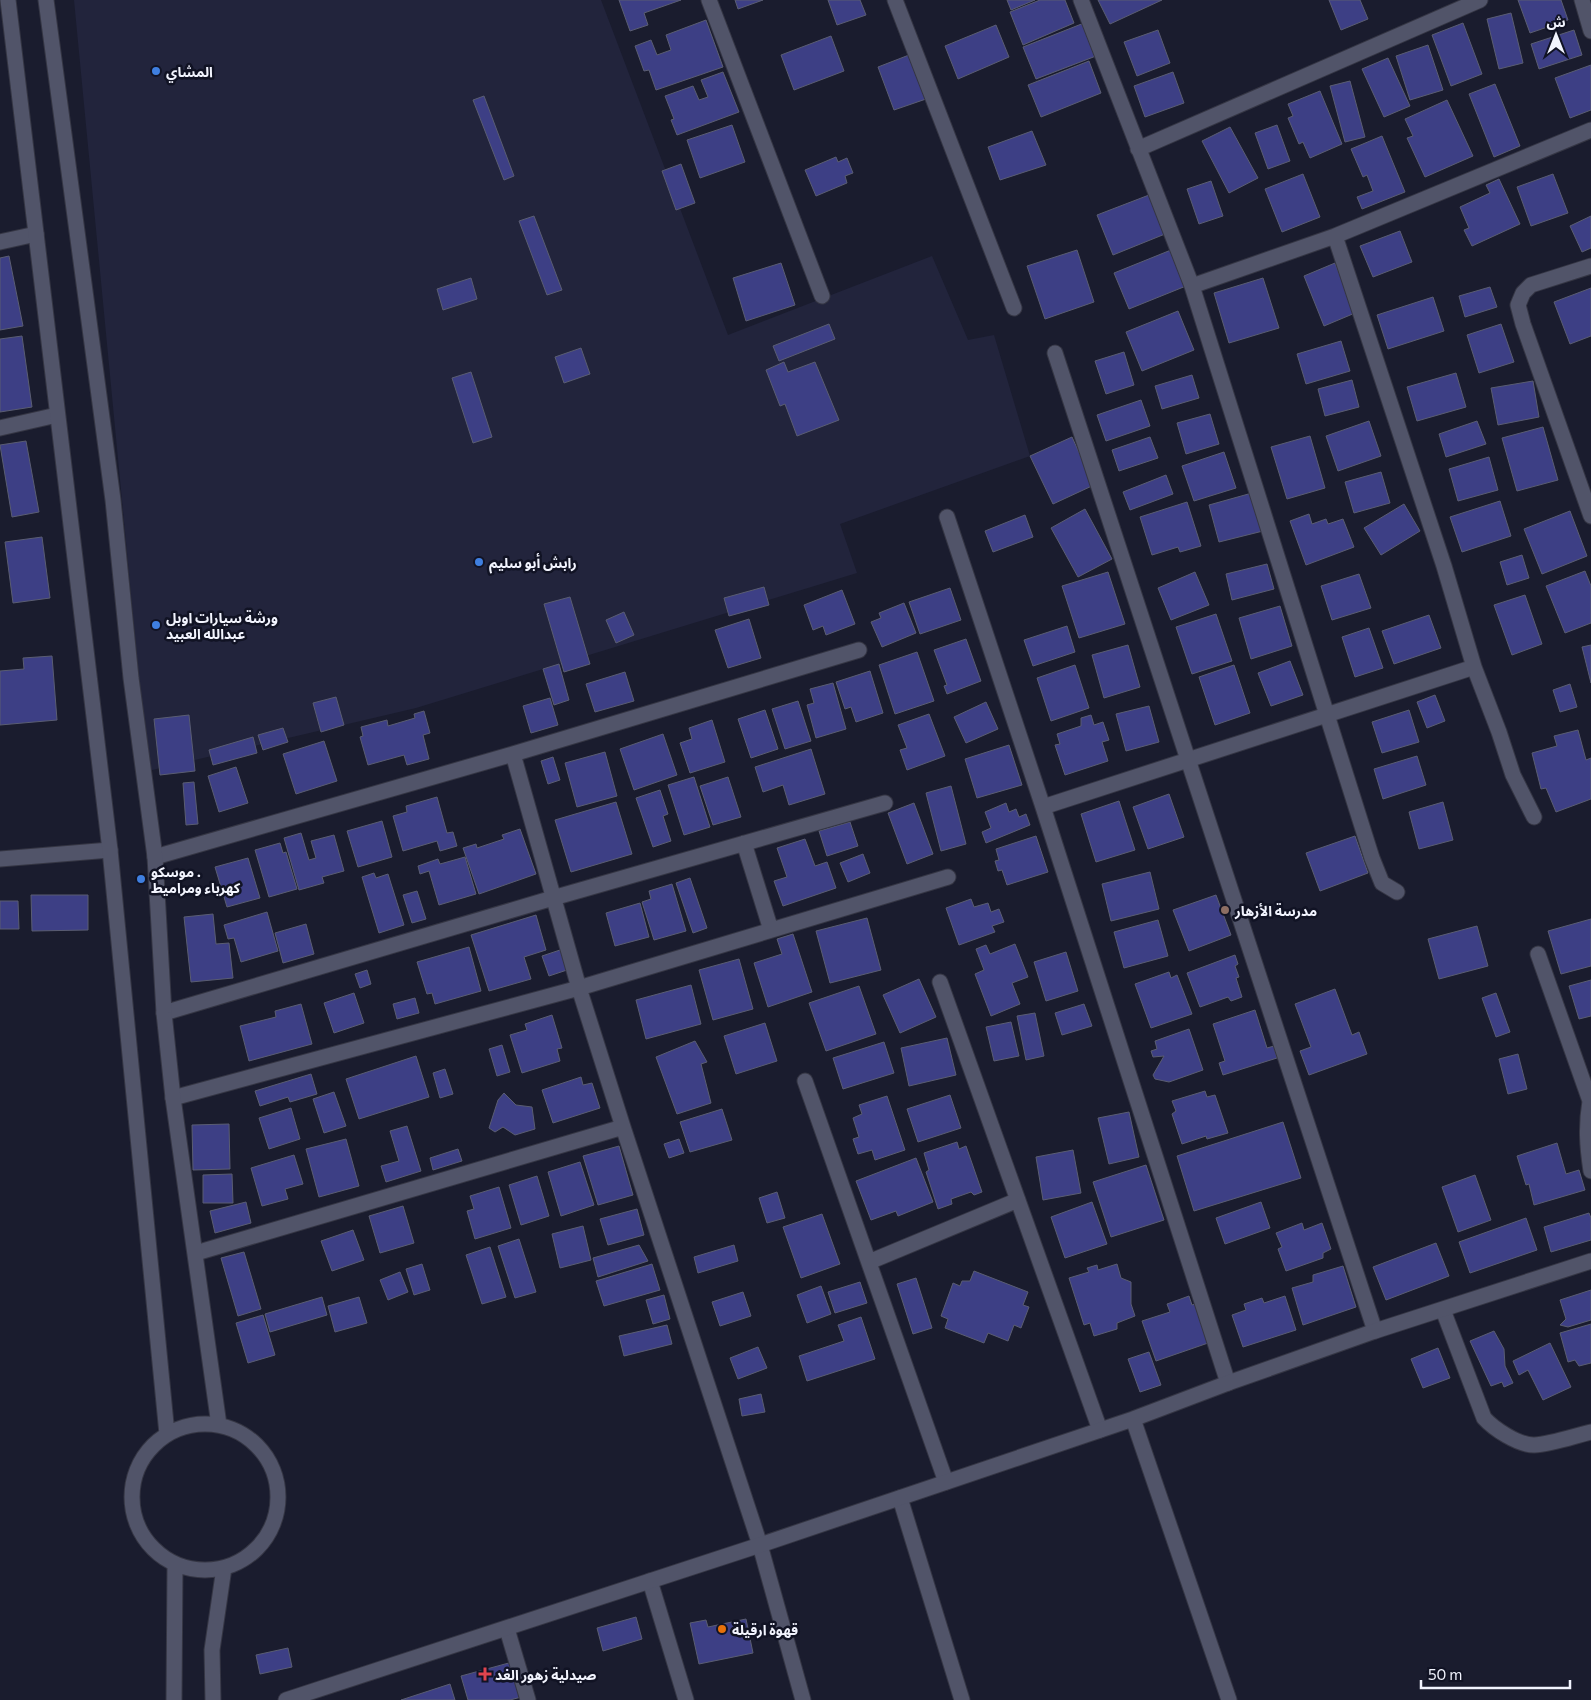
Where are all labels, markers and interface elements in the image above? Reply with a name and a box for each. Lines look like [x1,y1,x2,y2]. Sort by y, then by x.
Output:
north arrow [1531,10,1581,60]
text: ش [1546,13,1566,30]
place label: المشاي [166,63,213,83]
marker: المشاي [150,65,162,77]
place label: رابش أبو سليم [489,553,577,574]
marker: رابش أبو سليم [473,556,485,568]
place label: ورشة سيارات اوبل عبدالله العبيد [166,609,278,642]
marker: ورشة سيارات اوبل عبدالله العبيد [150,619,162,631]
place label: موسكو . كهرباء ومراميط [151,863,241,897]
marker: موسكو . كهرباء ومراميط [135,873,147,885]
place label: مدرسة الأزهار [1234,902,1317,920]
marker: مدرسة الأزهار [1219,904,1231,916]
place label: قهوة ارقيلة [732,1621,798,1639]
marker: قهوة ارقيلة [716,1623,728,1635]
scale bar [1421,1658,1570,1690]
text: 50 m [1428,1665,1462,1683]
place label: صيدلية زهور الغد [495,1666,597,1684]
marker: صيدلية زهور الغد [479,1668,491,1680]

